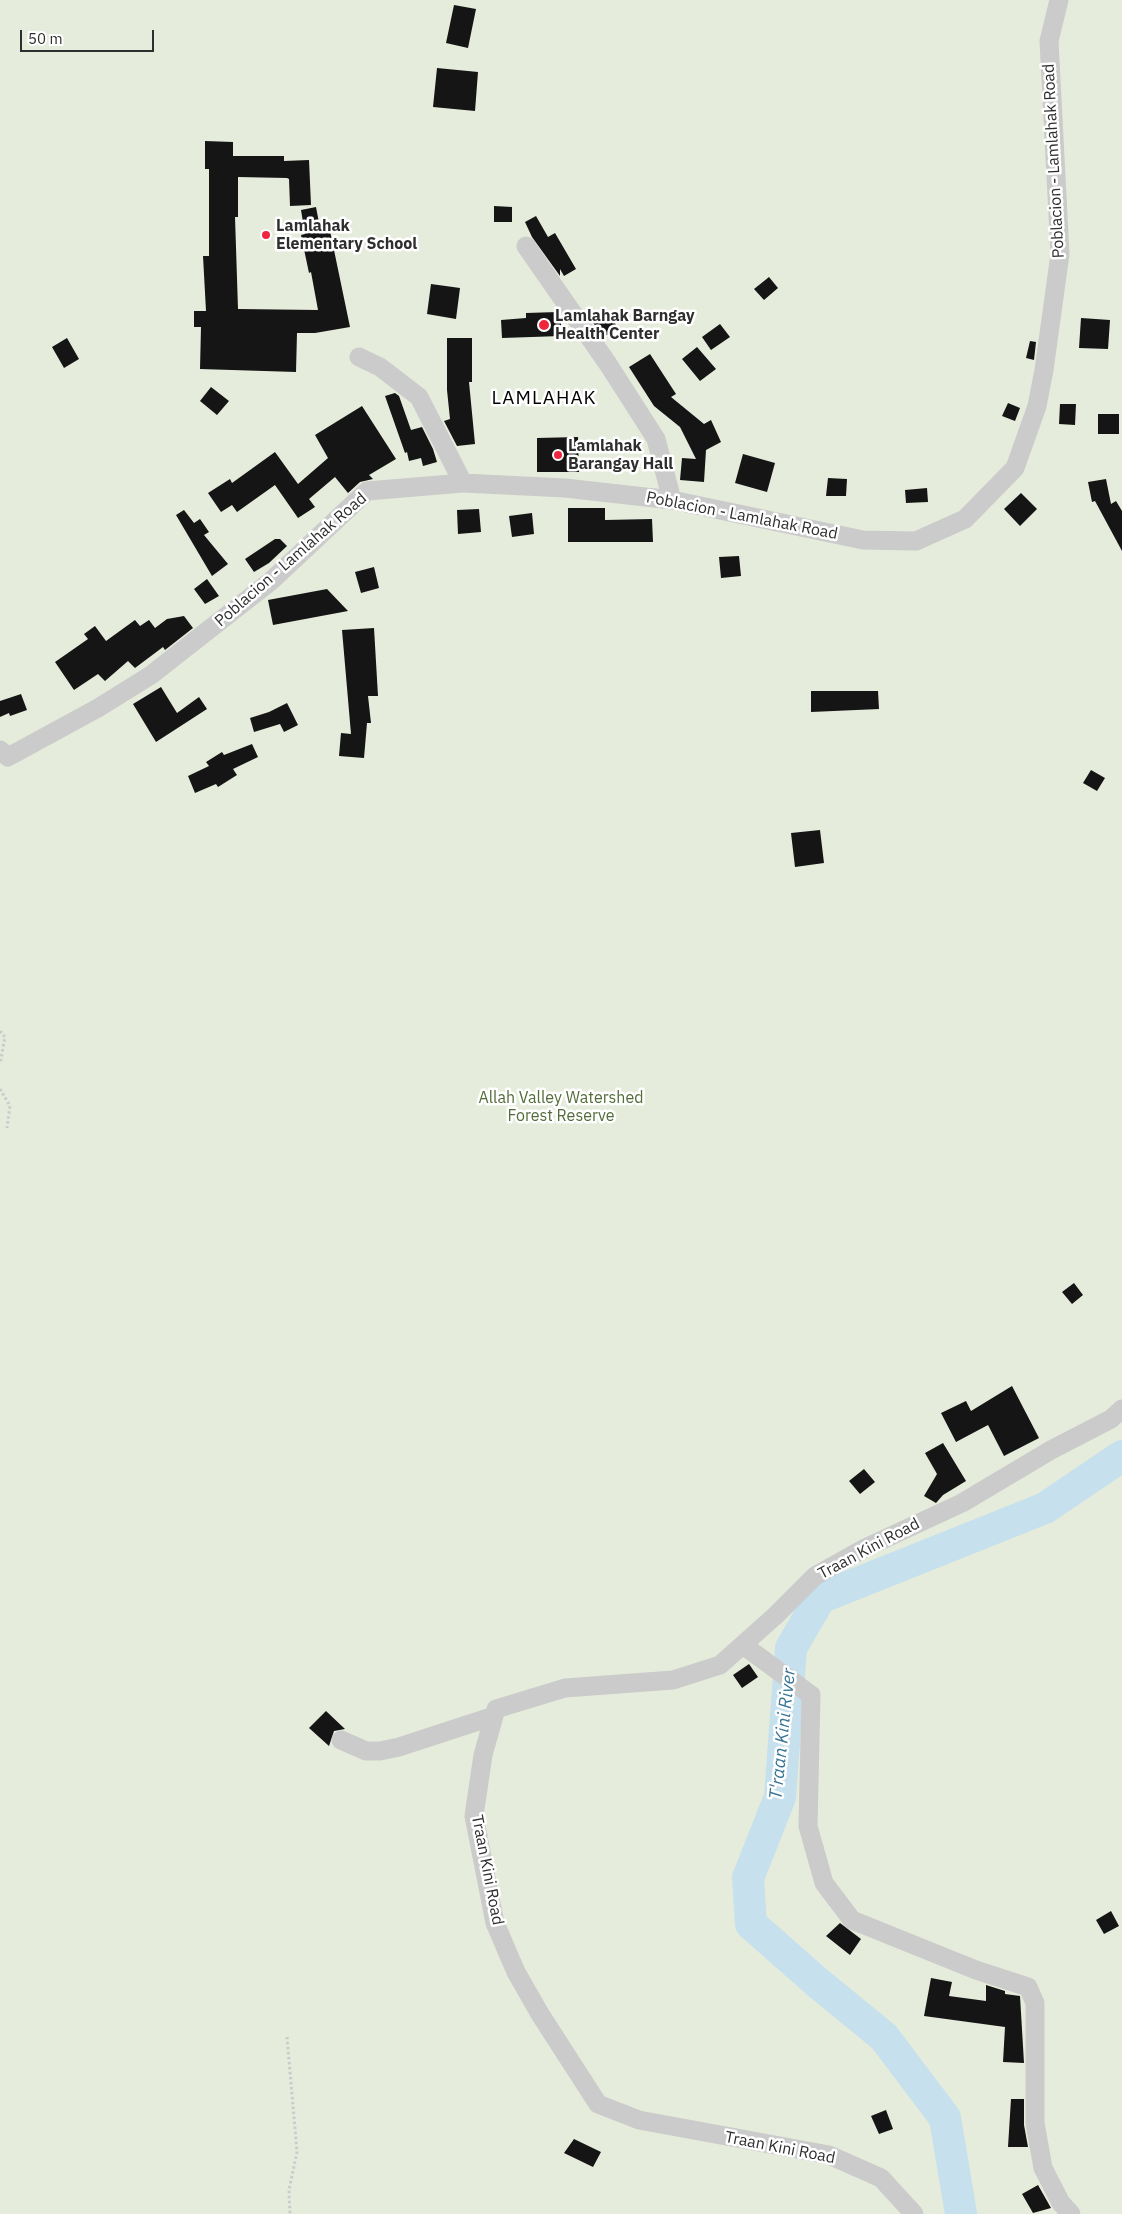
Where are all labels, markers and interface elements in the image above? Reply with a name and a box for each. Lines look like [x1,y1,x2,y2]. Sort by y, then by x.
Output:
scale bar [22,20,156,52]
text: 50 m [28,29,63,48]
street label: Poblacion - Lamlahak Road [1039,63,1069,259]
place label: Lamlahak Elementary School [276,216,417,254]
marker: Lamlahak Elementary School [260,229,272,241]
place label: Lamlahak Barngay Health Center [555,306,695,344]
marker: Lamlahak Barngay Health Center [537,318,551,332]
district label: LAMLAHAK [490,388,598,410]
place label: Lamlahak Barangay Hall [568,436,673,474]
marker: Lamlahak Barangay Hall [552,449,564,461]
street label: Poblacion - Lamlahak Road [645,488,839,544]
street label: Poblacion - Lamlahak Road [211,489,371,631]
park label: Allah Valley Watershed Forest Reserve [479,1088,643,1126]
street label: Traan Kini Road [815,1514,923,1584]
water label: T'raan Kini River [765,1667,801,1801]
street label: Traan Kini Road [467,1813,507,1927]
street label: Traan Kini Road [723,2128,837,2168]

